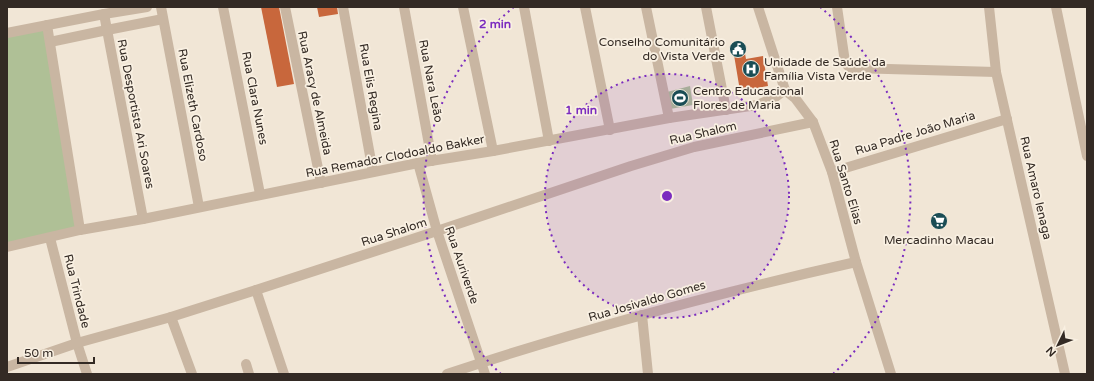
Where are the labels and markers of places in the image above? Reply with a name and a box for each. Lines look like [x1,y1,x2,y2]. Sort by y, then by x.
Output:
place label: Conselho Comunitário do Vista Verde [599,35,725,63]
public building icon: Conselho Comunitário do Vista Verde [728,39,748,59]
place label: Unidade de Saúde da Família Vista Verde [764,55,886,83]
hospital icon: Unidade de Saúde da Família Vista Verde [741,59,761,79]
place label: Centro Educacional Flores de Maria [693,84,804,112]
sports icon: Centro Educacional Flores de Maria [670,88,690,108]
centre of rings [660,189,674,203]
supermarket icon: Mercadinho Macau [929,211,949,231]
place label: Mercadinho Macau [884,233,994,247]

